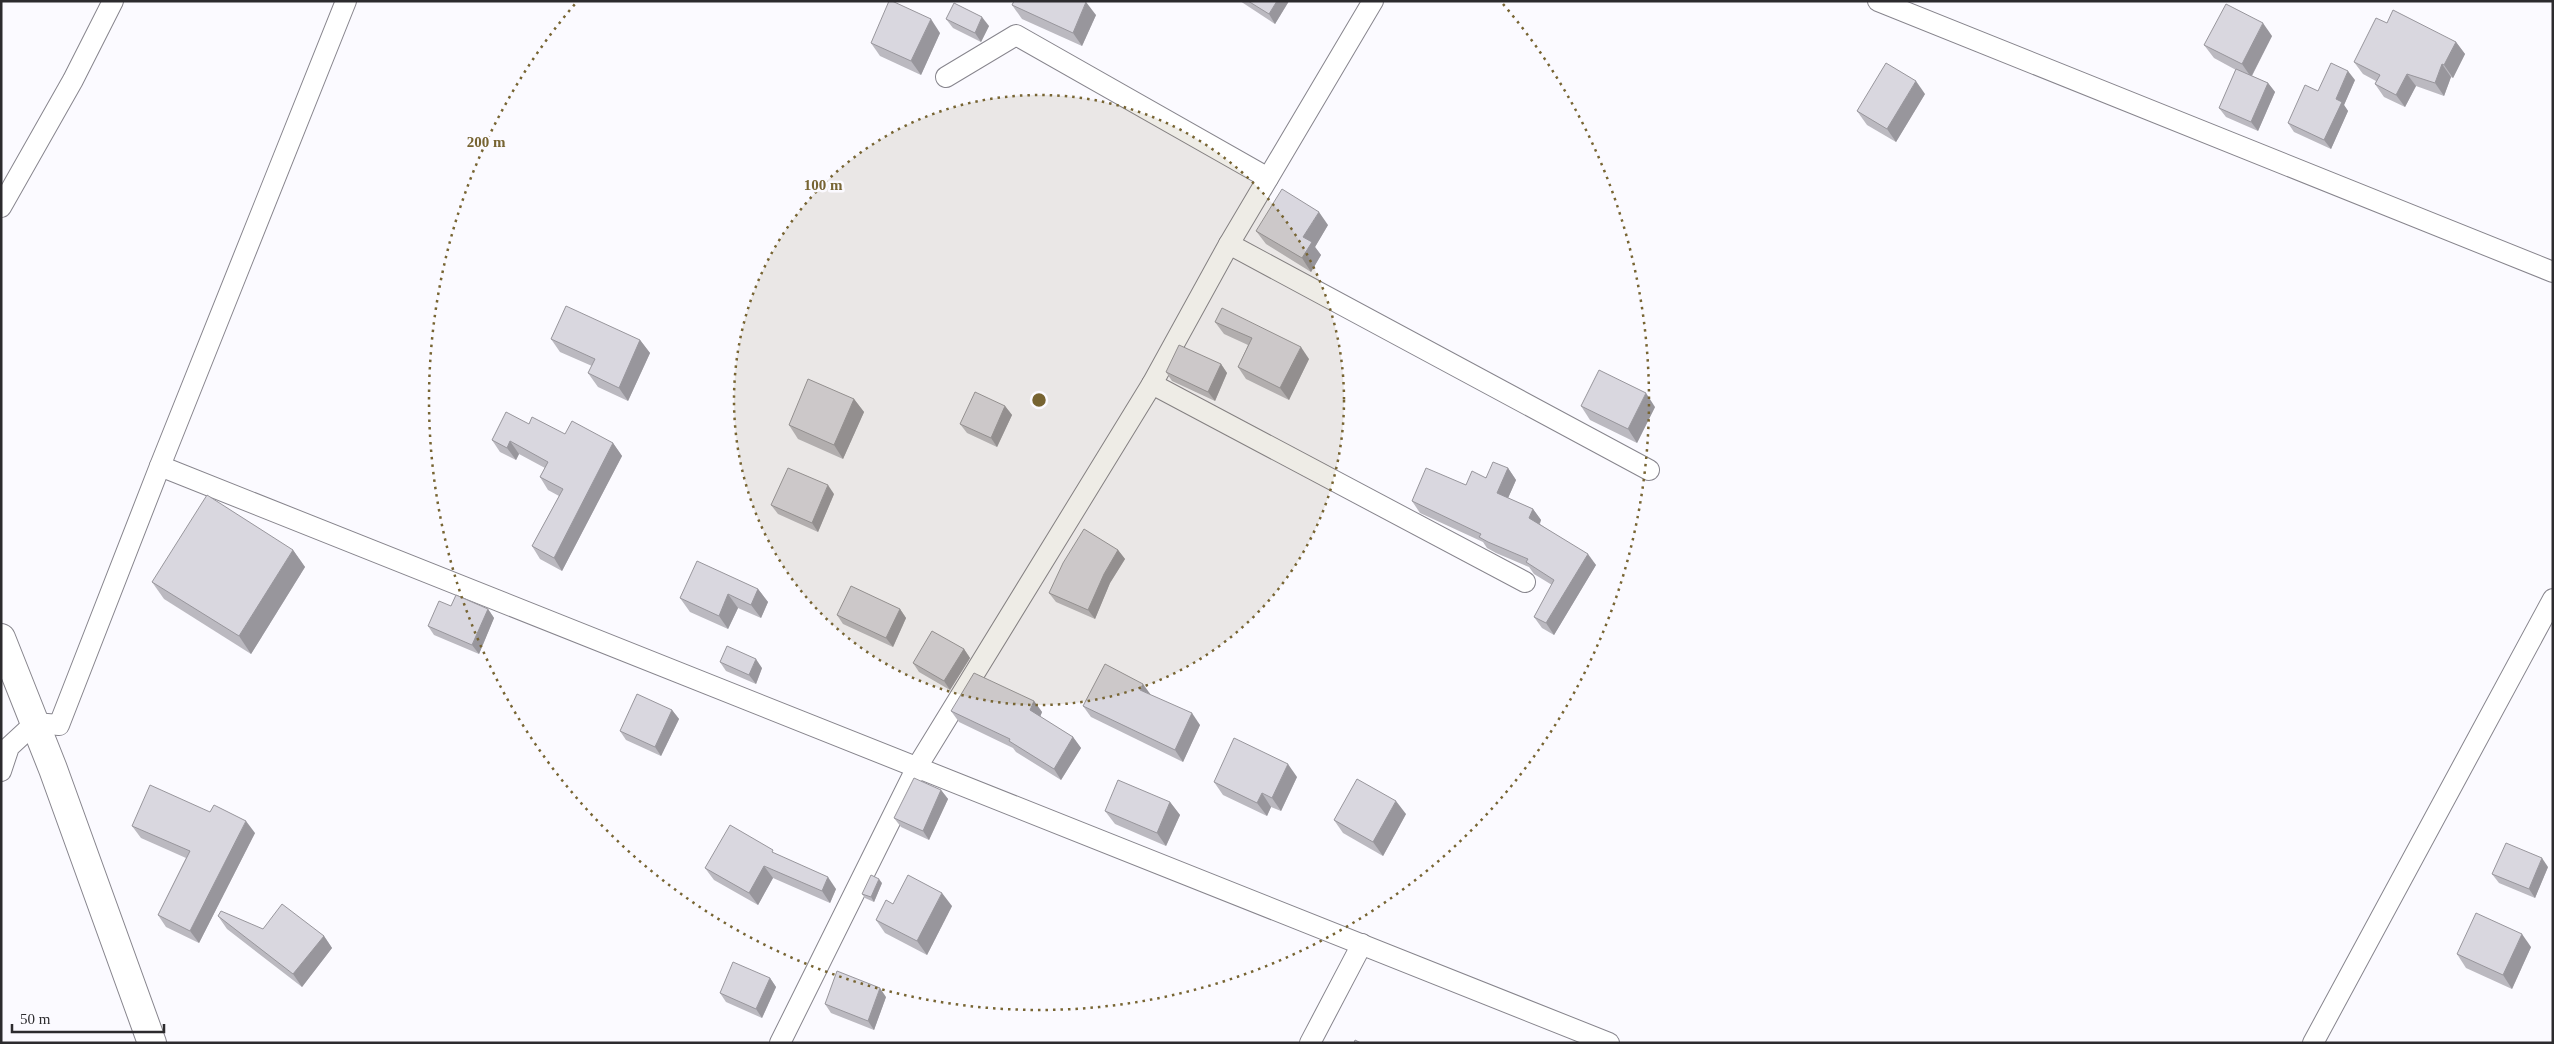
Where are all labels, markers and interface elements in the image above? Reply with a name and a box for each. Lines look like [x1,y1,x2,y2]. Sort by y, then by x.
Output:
text: 200 m [467,134,506,150]
text: 100 m [804,177,843,193]
centre of rings [1030,391,1048,409]
scale bar [12,1002,165,1034]
text: 50 m [20,1011,51,1027]

